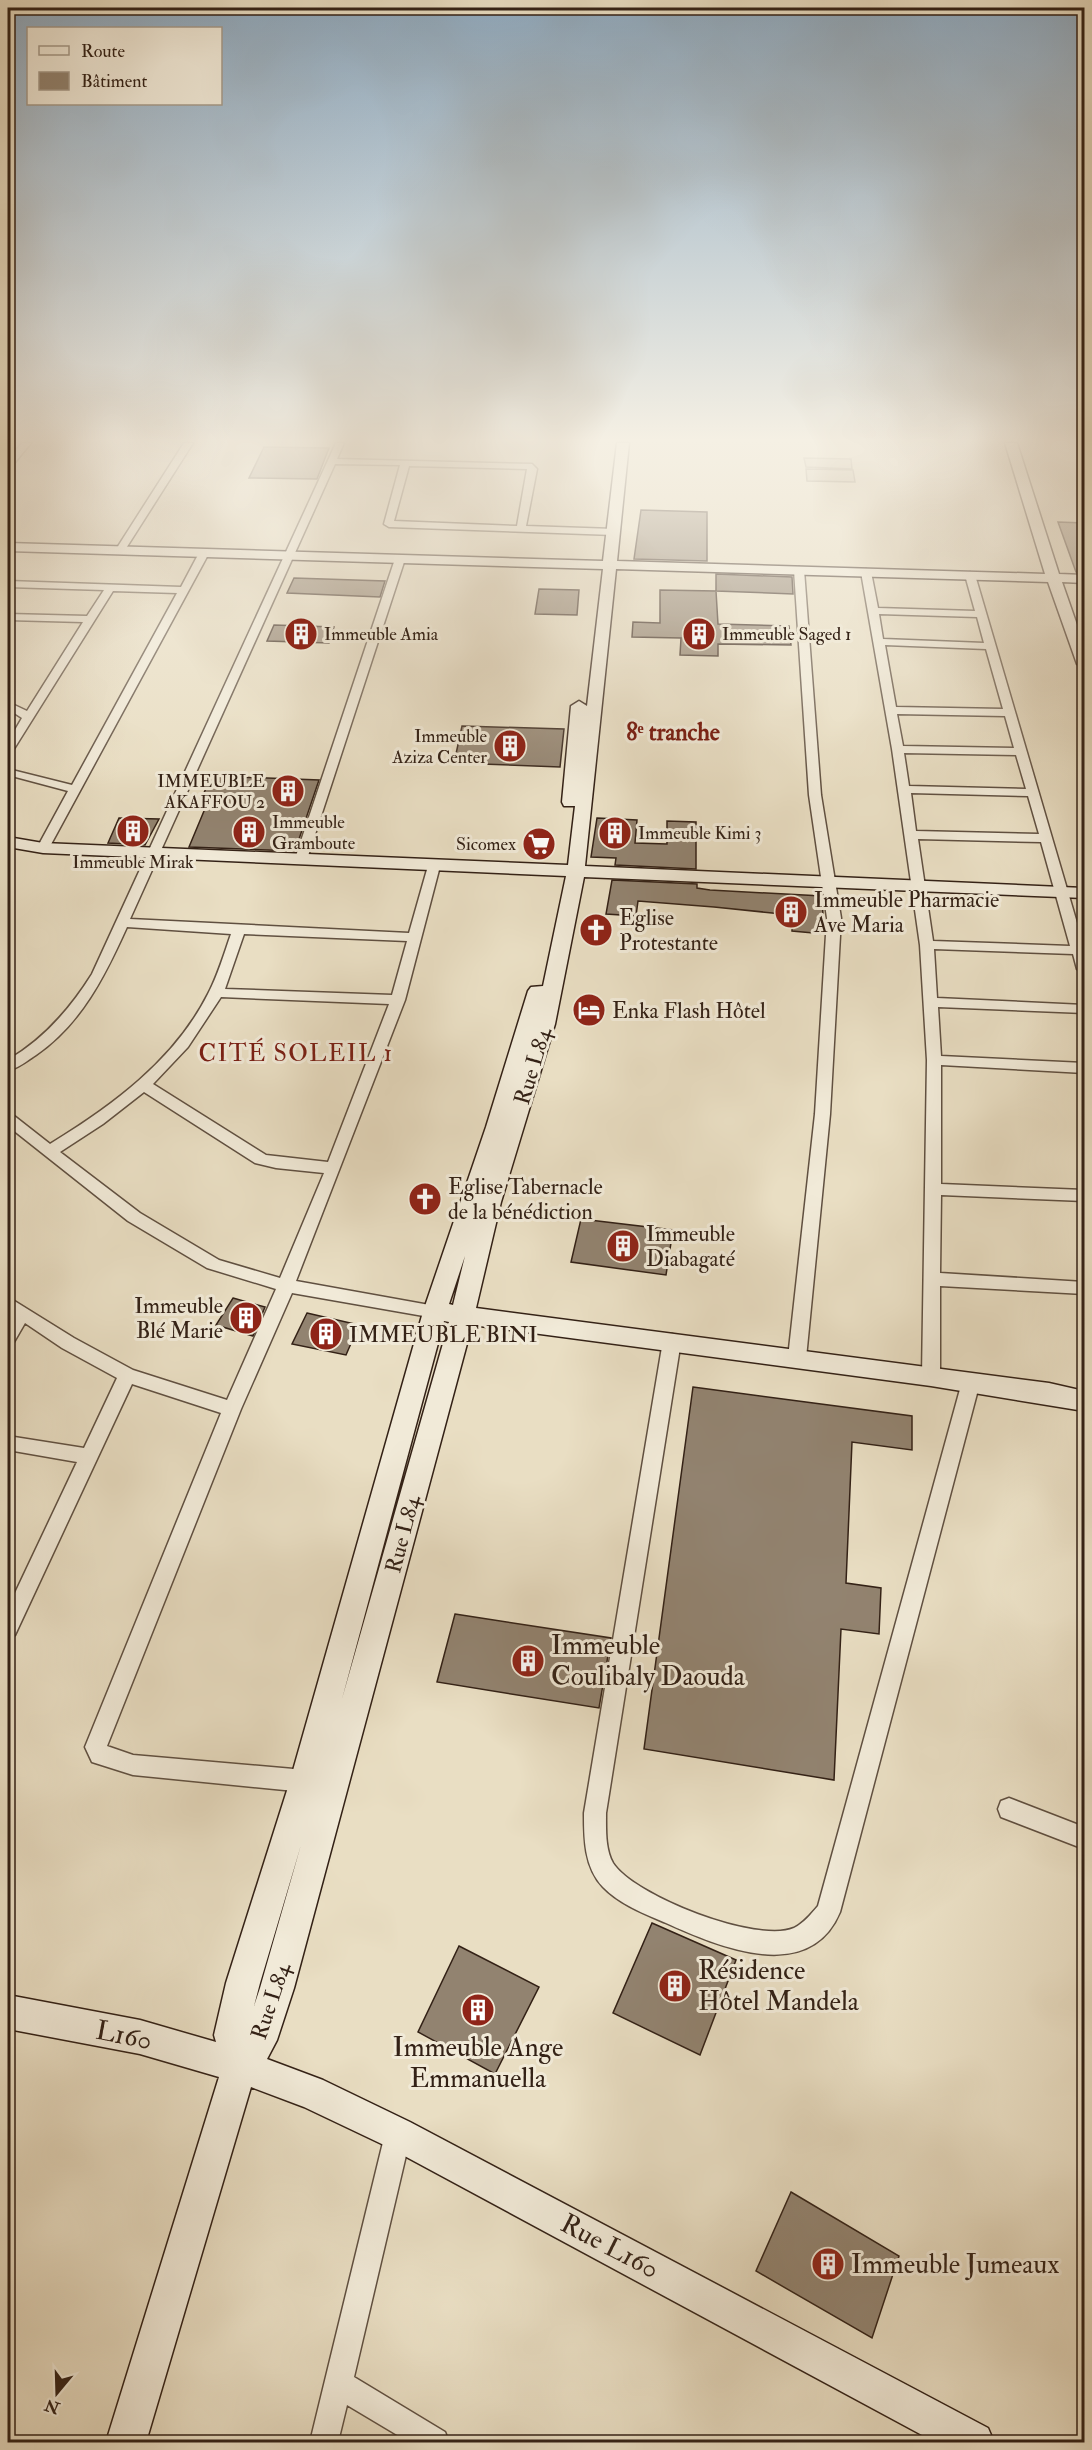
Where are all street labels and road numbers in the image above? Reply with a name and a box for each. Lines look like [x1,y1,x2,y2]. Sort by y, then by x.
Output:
street label: Rue L84 [508,1023,558,1108]
street label: Rue L84 [379,1491,427,1576]
street label: Rue L84 [245,1958,297,2043]
street label: L160 [93,2013,155,2058]
street label: Rue L160 [555,2207,665,2286]

